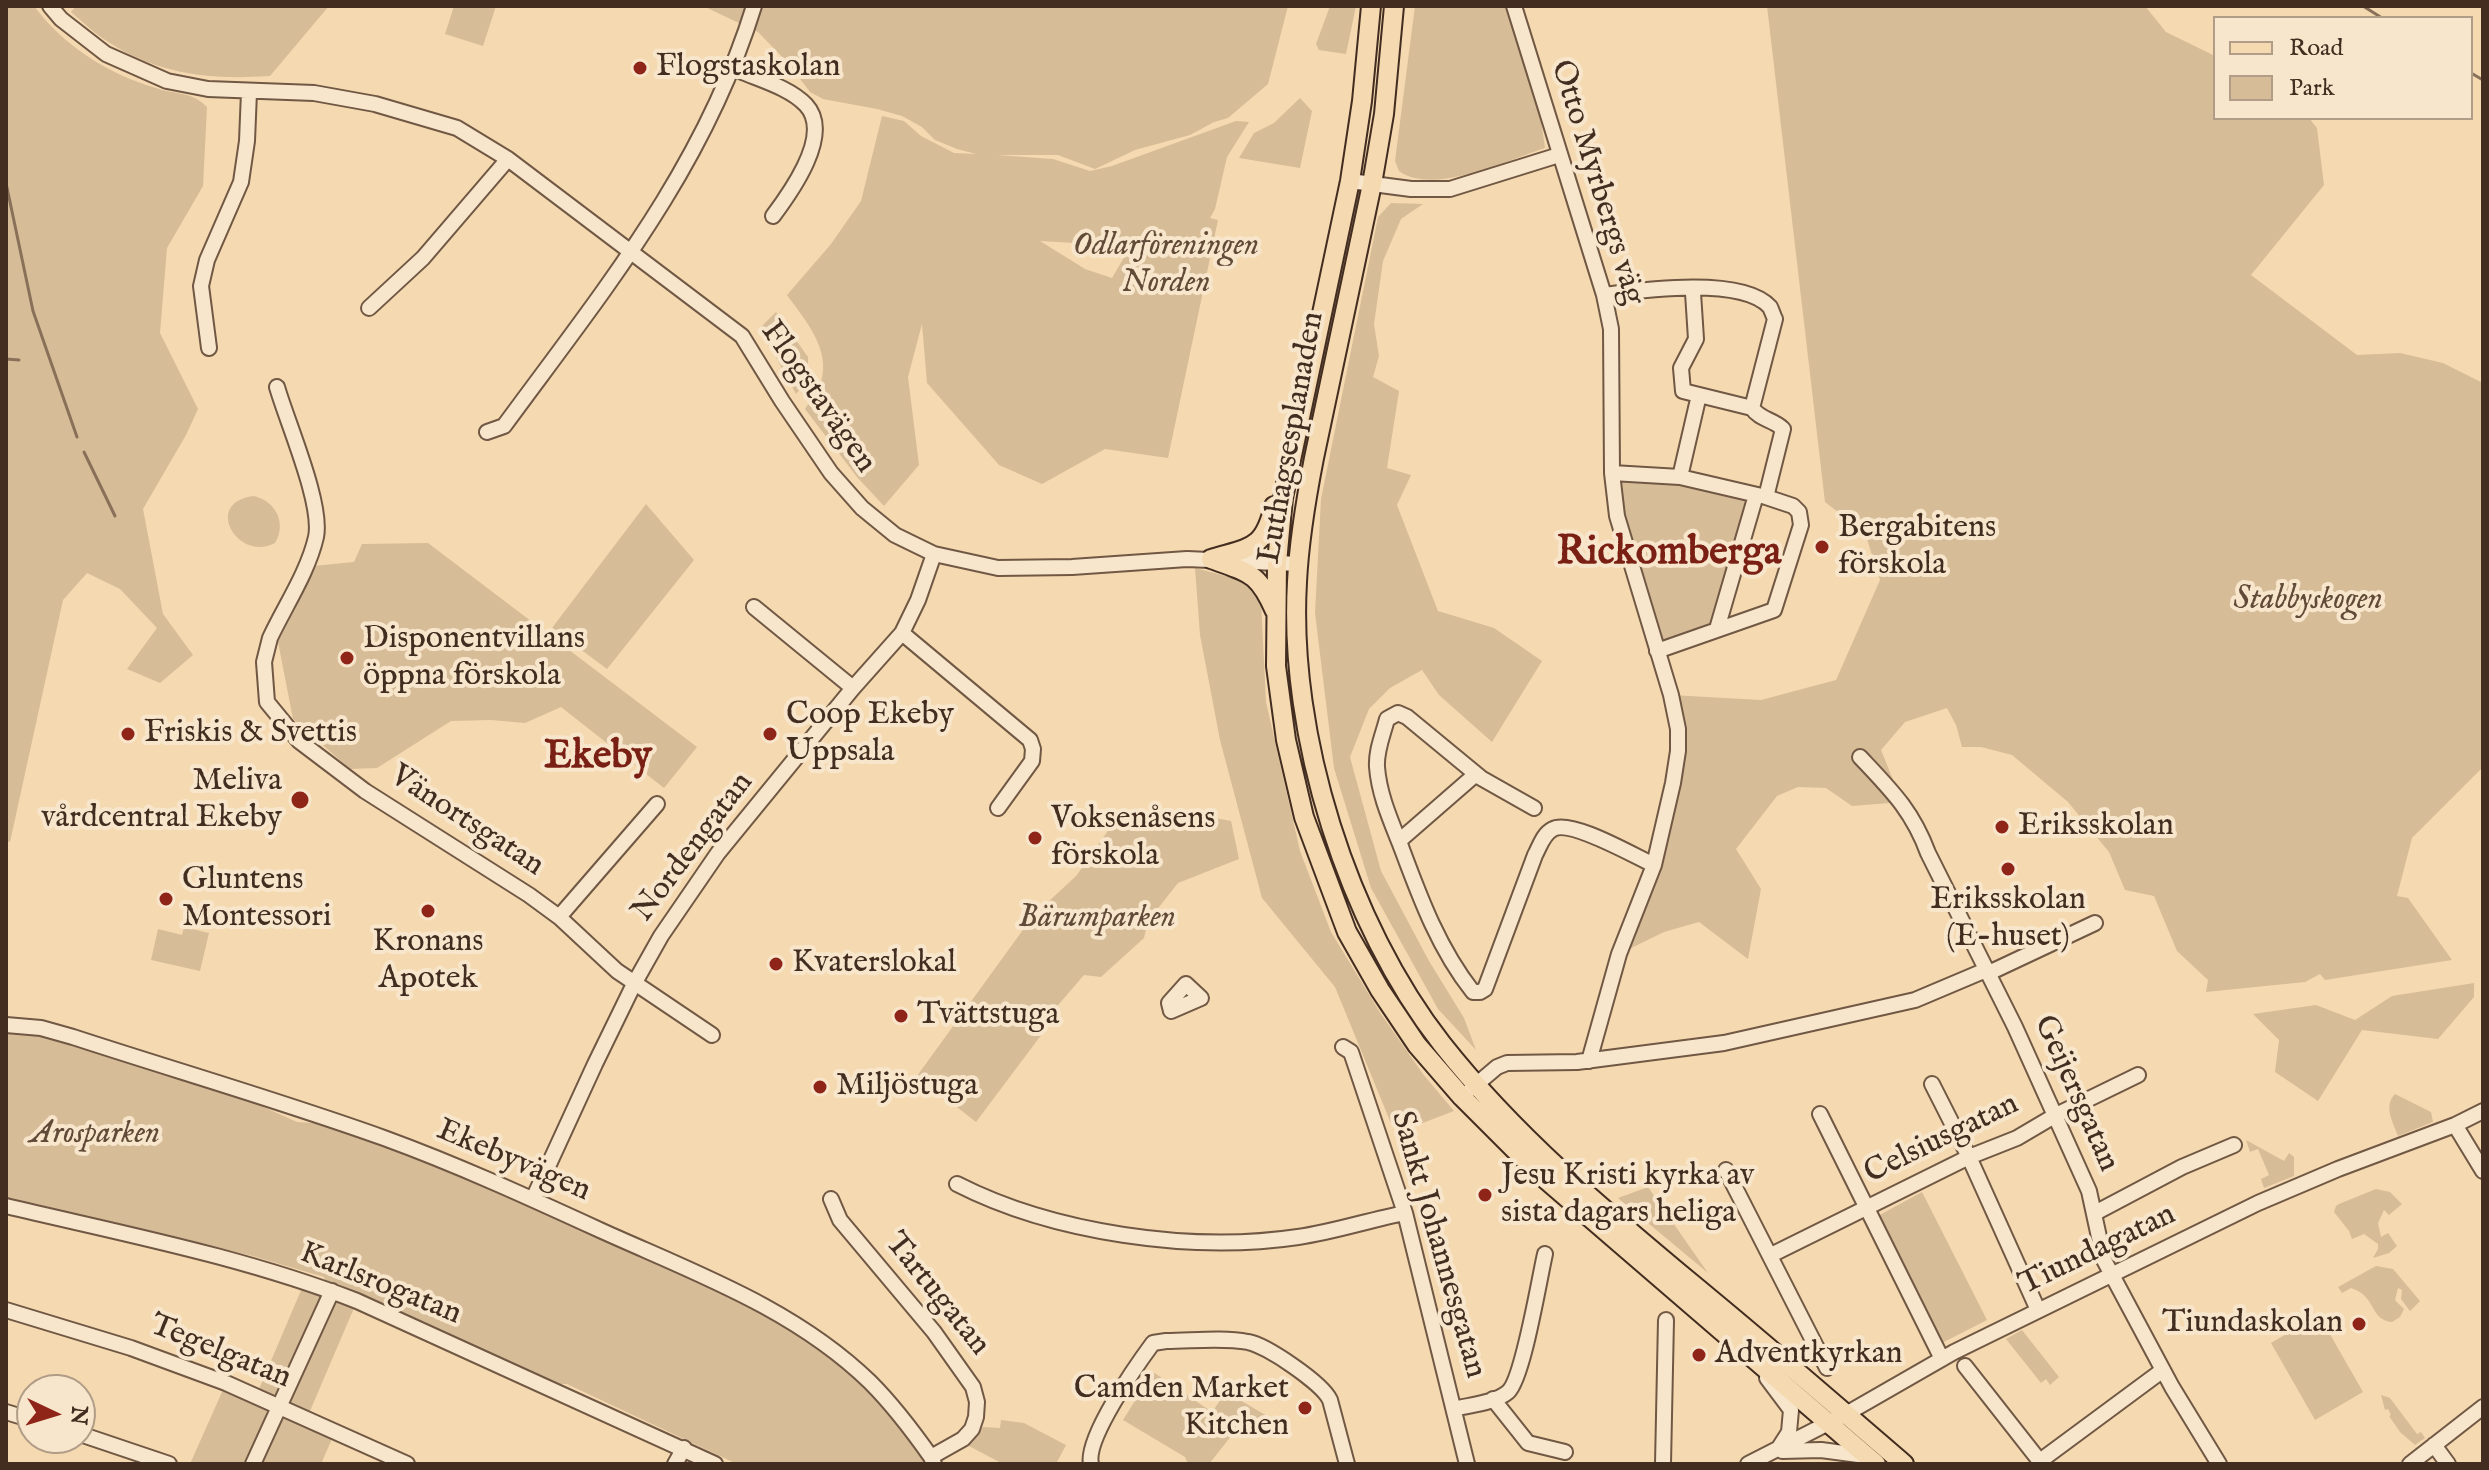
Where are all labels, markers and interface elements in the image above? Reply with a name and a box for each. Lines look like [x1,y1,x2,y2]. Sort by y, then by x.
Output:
legend [2213,16,2473,120]
text: Road [2289,33,2343,64]
place label: Flogstaskolan [656,49,840,87]
street label: Otto Myrbergs väg [1541,56,1651,310]
marker: Flogstaskolan [631,59,649,77]
text: Park [2289,73,2335,104]
park label: Odlarföreningen Norden [1073,228,1259,303]
street label: Luthagsesplanaden [1252,309,1334,567]
street label: Flogstavägen [751,315,883,481]
place label: Bergabitens förskola [1838,510,1996,585]
district label: Rickomberga [1557,531,1781,579]
marker: Bergabitens förskola [1813,538,1831,556]
park label: Stabbyskogen [2233,582,2383,620]
place label: Disponentvillans öppna förskola [363,621,585,696]
marker: Disponentvillans öppna förskola [338,649,356,667]
place label: Coop Ekeby Uppsala [786,697,954,772]
place label: Friskis & Svettis [144,715,357,753]
marker: Friskis & Svettis [119,725,137,743]
marker: Coop Ekeby Uppsala [761,725,779,743]
district label: Ekeby [544,735,652,783]
street label: Vänortsgatan [382,758,550,886]
place label: Meliva vårdcentral Ekeby [41,763,282,838]
street label: Nordengatan [625,766,763,930]
marker: Meliva vårdcentral Ekeby [289,789,311,811]
place label: Voksenåsens förskola [1051,801,1216,876]
place label: Eriksskolan [2018,808,2174,846]
marker: Eriksskolan [1993,818,2011,836]
marker: Voksenåsens förskola [1026,829,1044,847]
marker: Eriksskolan (E-huset) [1999,860,2017,878]
place label: Gluntens Montessori [182,862,331,937]
place label: Eriksskolan (E-huset) [1930,882,2086,957]
marker: Gluntens Montessori [157,890,175,908]
park label: Bärumparken [1018,900,1176,938]
marker: Kronans Apotek [419,902,437,920]
place label: Kronans Apotek [372,924,484,999]
place label: Kvaterslokal [792,945,956,983]
marker: Kvaterslokal [767,955,785,973]
place label: Tvättstuga [917,997,1059,1035]
marker: Tvättstuga [892,1007,910,1025]
street label: Geijersgatan [2024,1010,2126,1178]
place label: Miljöstuga [836,1068,978,1106]
marker: Miljöstuga [811,1078,829,1096]
street label: Celsiusgatan [1859,1086,2025,1194]
street label: Sankt Johannesgatan [1381,1107,1493,1383]
street label: Ekebyvägen [430,1112,596,1212]
park label: Arosparken [30,1116,160,1154]
place label: Jesu Kristi kyrka av sista dagars heliga [1501,1158,1754,1233]
marker: Jesu Kristi kyrka av sista dagars heliga [1476,1186,1494,1204]
street label: Tiundagatan [2014,1197,2182,1305]
street label: Tartugatan [875,1226,997,1364]
street label: Karlsrogatan [294,1235,466,1335]
place label: Tiundaskolan [2162,1305,2343,1343]
street label: Tegelgatan [144,1307,296,1399]
marker: Tiundaskolan [2350,1315,2368,1333]
place label: Adventkyrkan [1715,1336,1903,1374]
marker: Adventkyrkan [1690,1346,1708,1364]
place label: Camden Market Kitchen [1074,1371,1289,1446]
north arrow [16,1374,96,1454]
marker: Camden Market Kitchen [1296,1399,1314,1417]
text: N [63,1405,93,1426]

